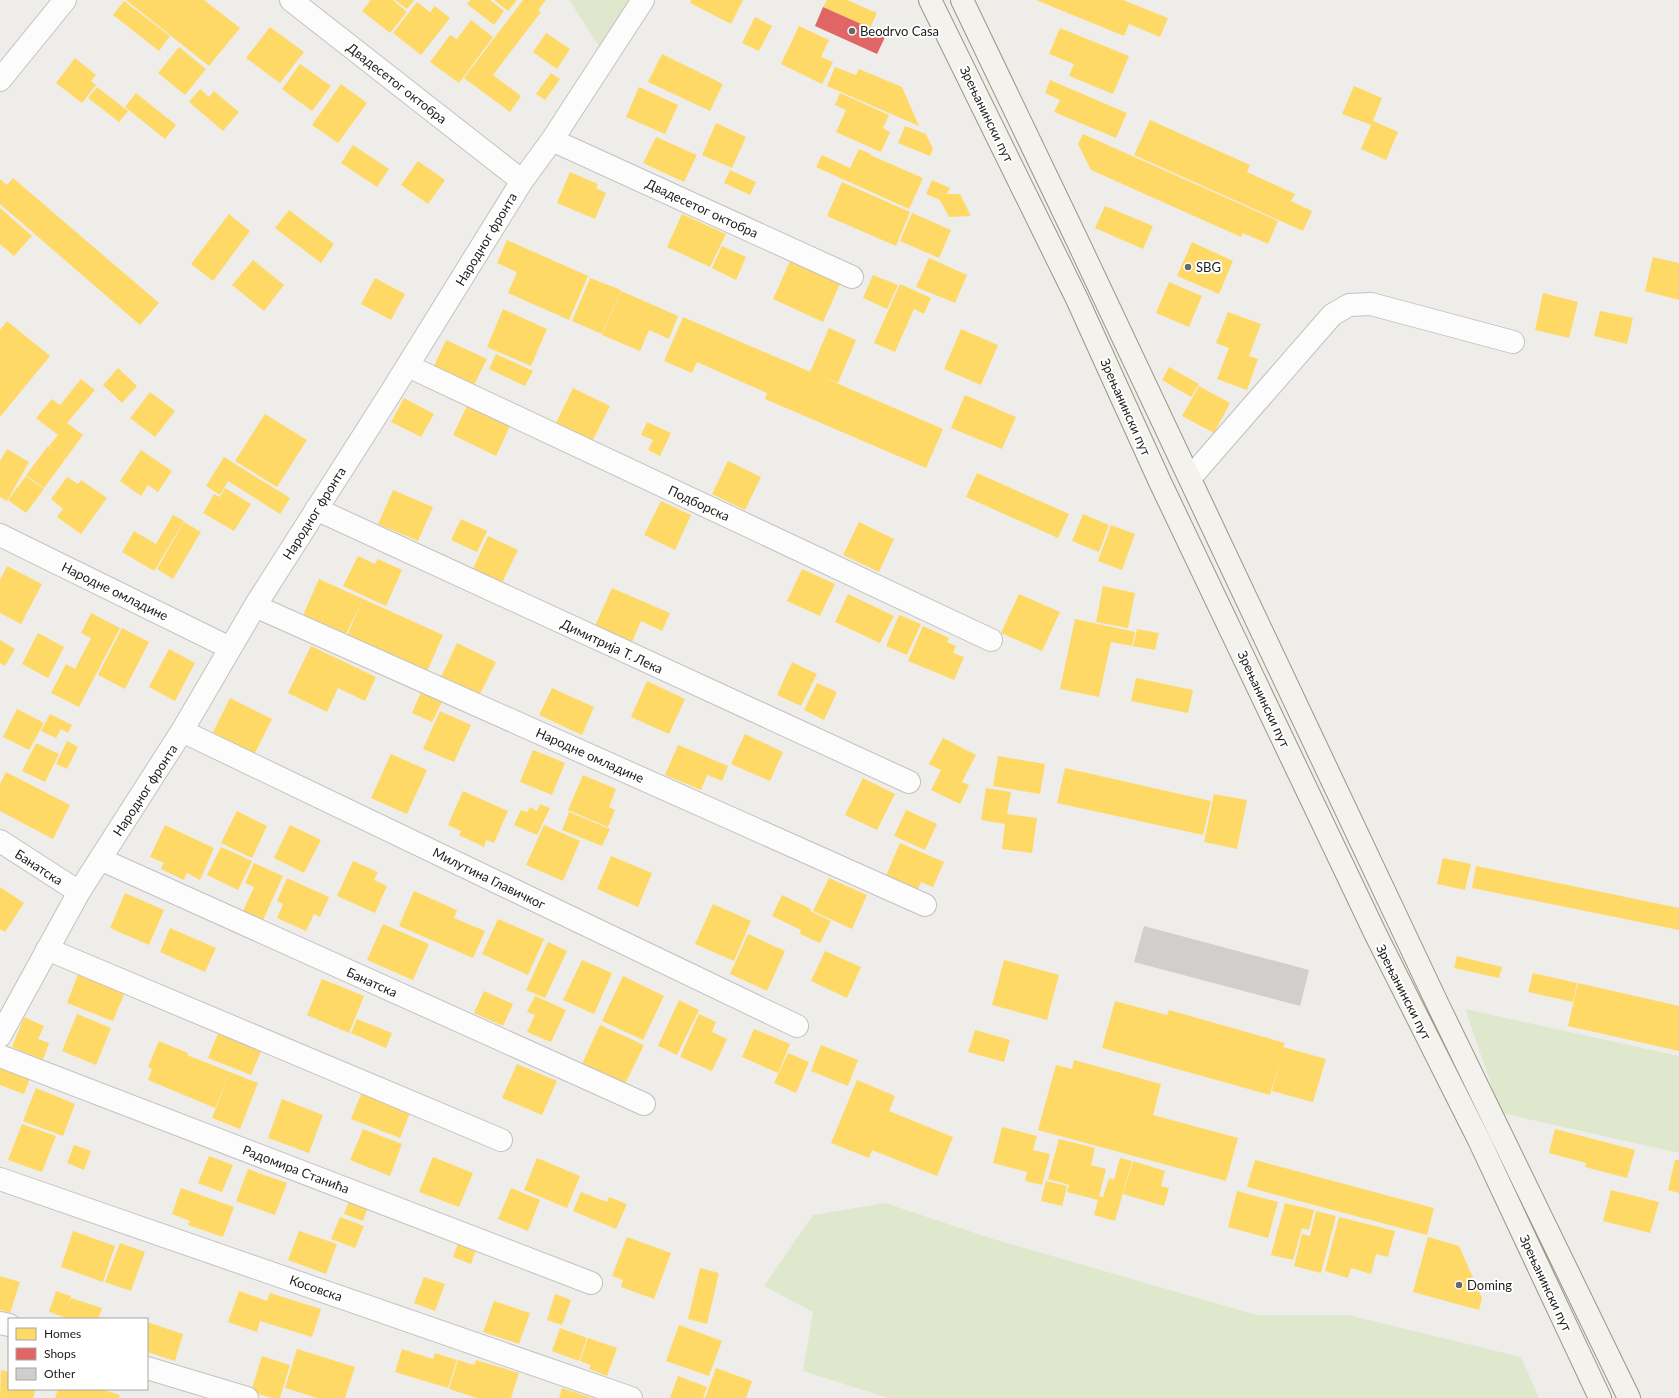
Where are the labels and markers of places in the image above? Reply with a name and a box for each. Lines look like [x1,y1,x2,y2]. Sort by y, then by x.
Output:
place label: Beodrvo Casa [860,23,939,39]
marker: Beodrvo Casa [847,26,857,36]
place label: SBG [1196,259,1221,275]
marker: SBG [1183,262,1193,272]
place label: Doming [1467,1277,1512,1293]
marker: Doming [1454,1280,1464,1290]

